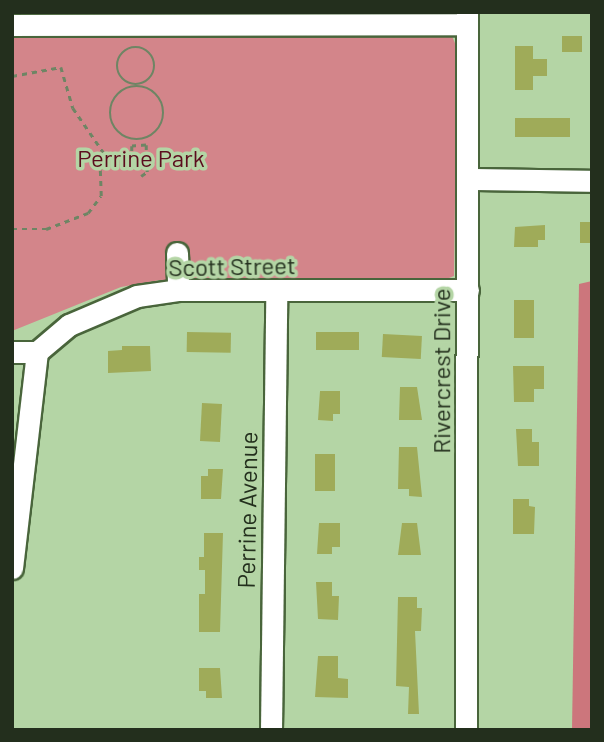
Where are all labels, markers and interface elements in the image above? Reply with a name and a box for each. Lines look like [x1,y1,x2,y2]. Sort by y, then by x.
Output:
park label: Perrine Park [77,144,205,172]
street label: Scott Street [168,250,296,282]
street label: Rivercrest Drive [427,288,455,454]
street label: Perrine Avenue [231,431,263,589]

